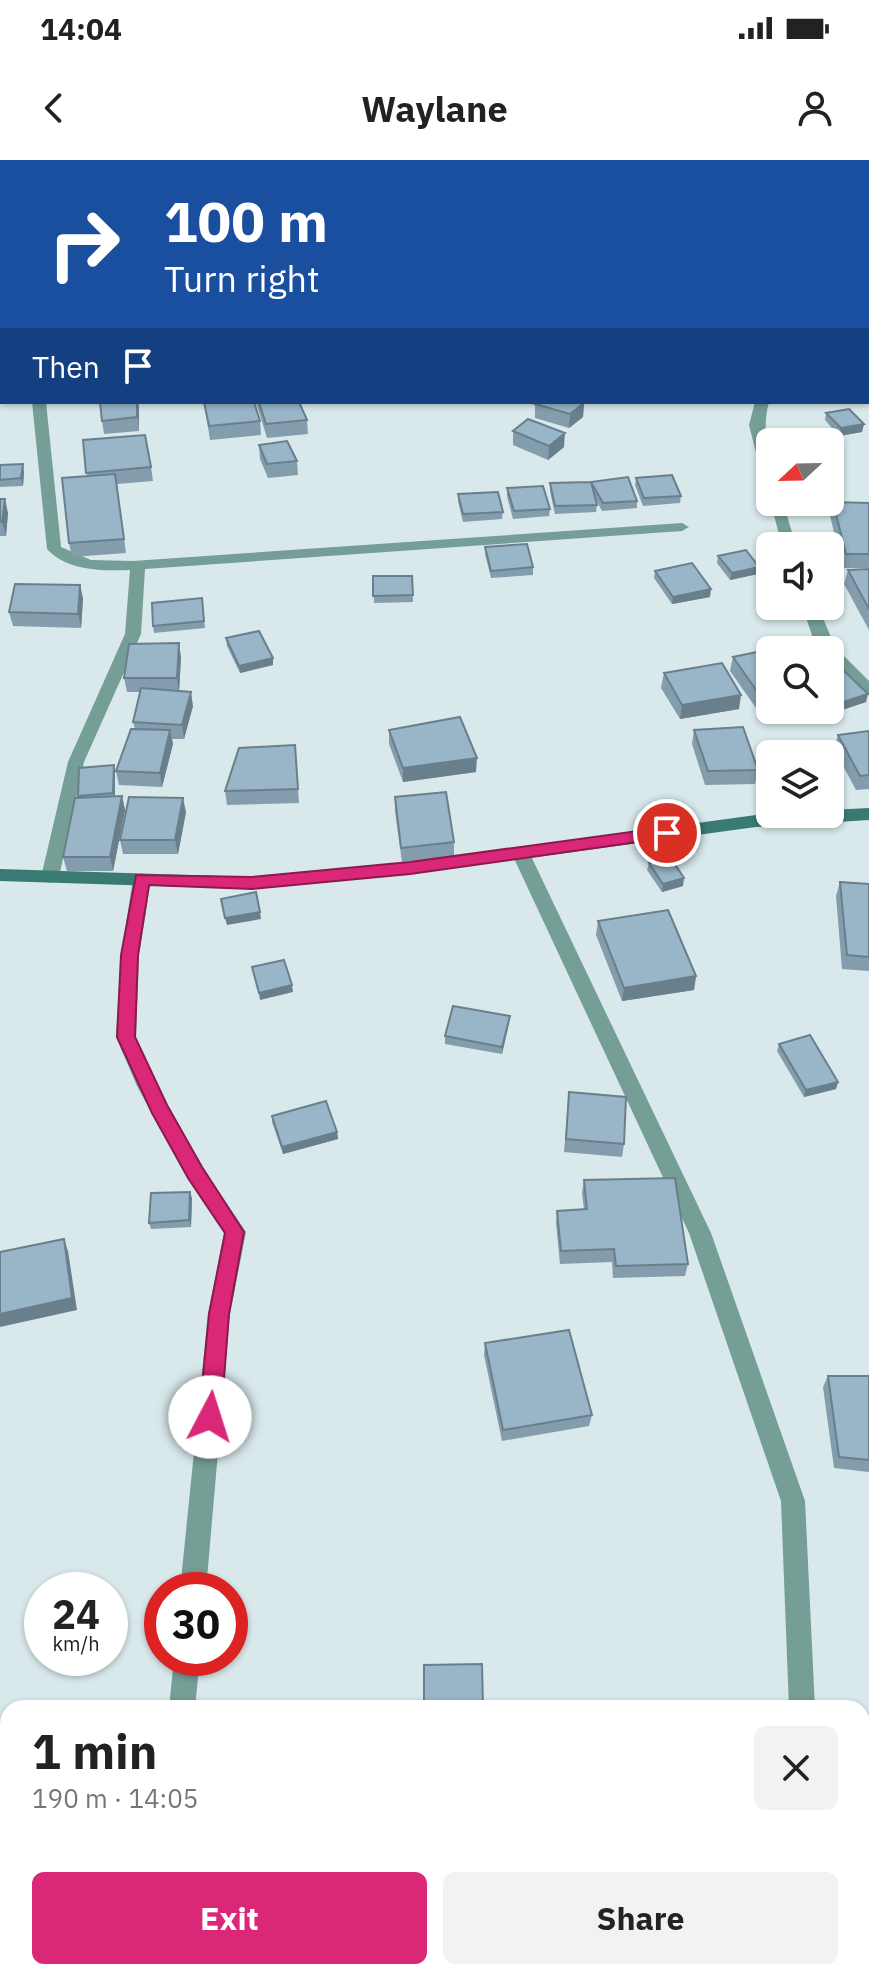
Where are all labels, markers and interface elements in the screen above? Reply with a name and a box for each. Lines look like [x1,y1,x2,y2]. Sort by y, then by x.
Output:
text: 14:04 [40,9,122,48]
text: Waylane [361,85,508,132]
icon: back [32,86,76,130]
icon: person [793,86,837,130]
text: 100 m [164,185,328,257]
icon: right [32,192,136,296]
text: Turn right [164,255,320,302]
icon: arrive [116,344,160,388]
text: Then [32,347,100,386]
north arrow [756,428,844,516]
map controls [756,428,844,828]
button: sound [756,532,844,620]
button: search [756,636,844,724]
button: layers [756,740,844,828]
pin [633,799,701,867]
icon: arrive [645,811,689,855]
position arrow [168,1375,252,1459]
speed limit sign: 30 [144,1572,248,1676]
text: 24 [52,1588,100,1640]
text: km/h [52,1630,100,1657]
text: 1 min [32,1720,157,1782]
button: close [754,1726,838,1810]
text: 190 m · 14:05 [32,1781,198,1815]
button: Exit [32,1872,427,1964]
button: Share [443,1872,838,1964]

